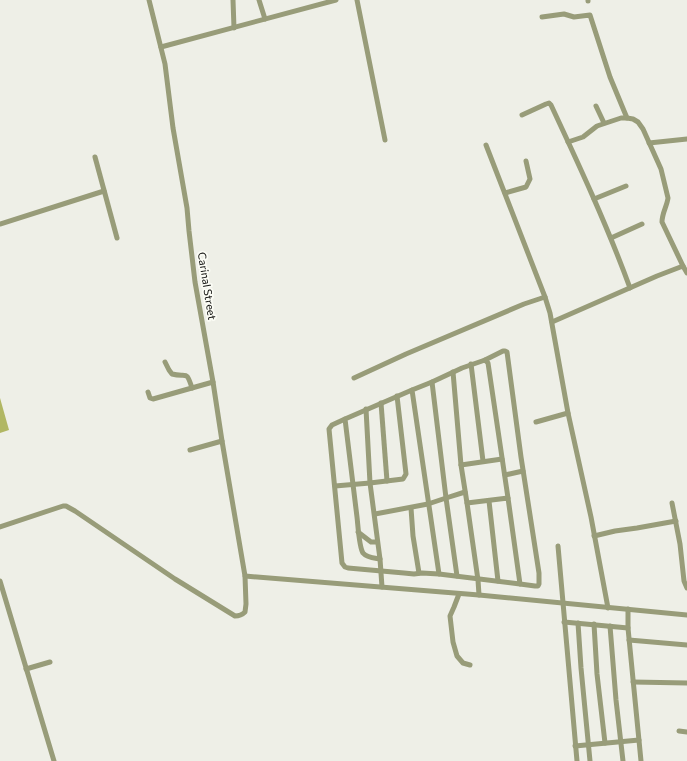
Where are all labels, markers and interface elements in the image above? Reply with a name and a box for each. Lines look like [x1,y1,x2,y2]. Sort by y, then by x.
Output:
street label: Carinal Street [196,251,219,321]

